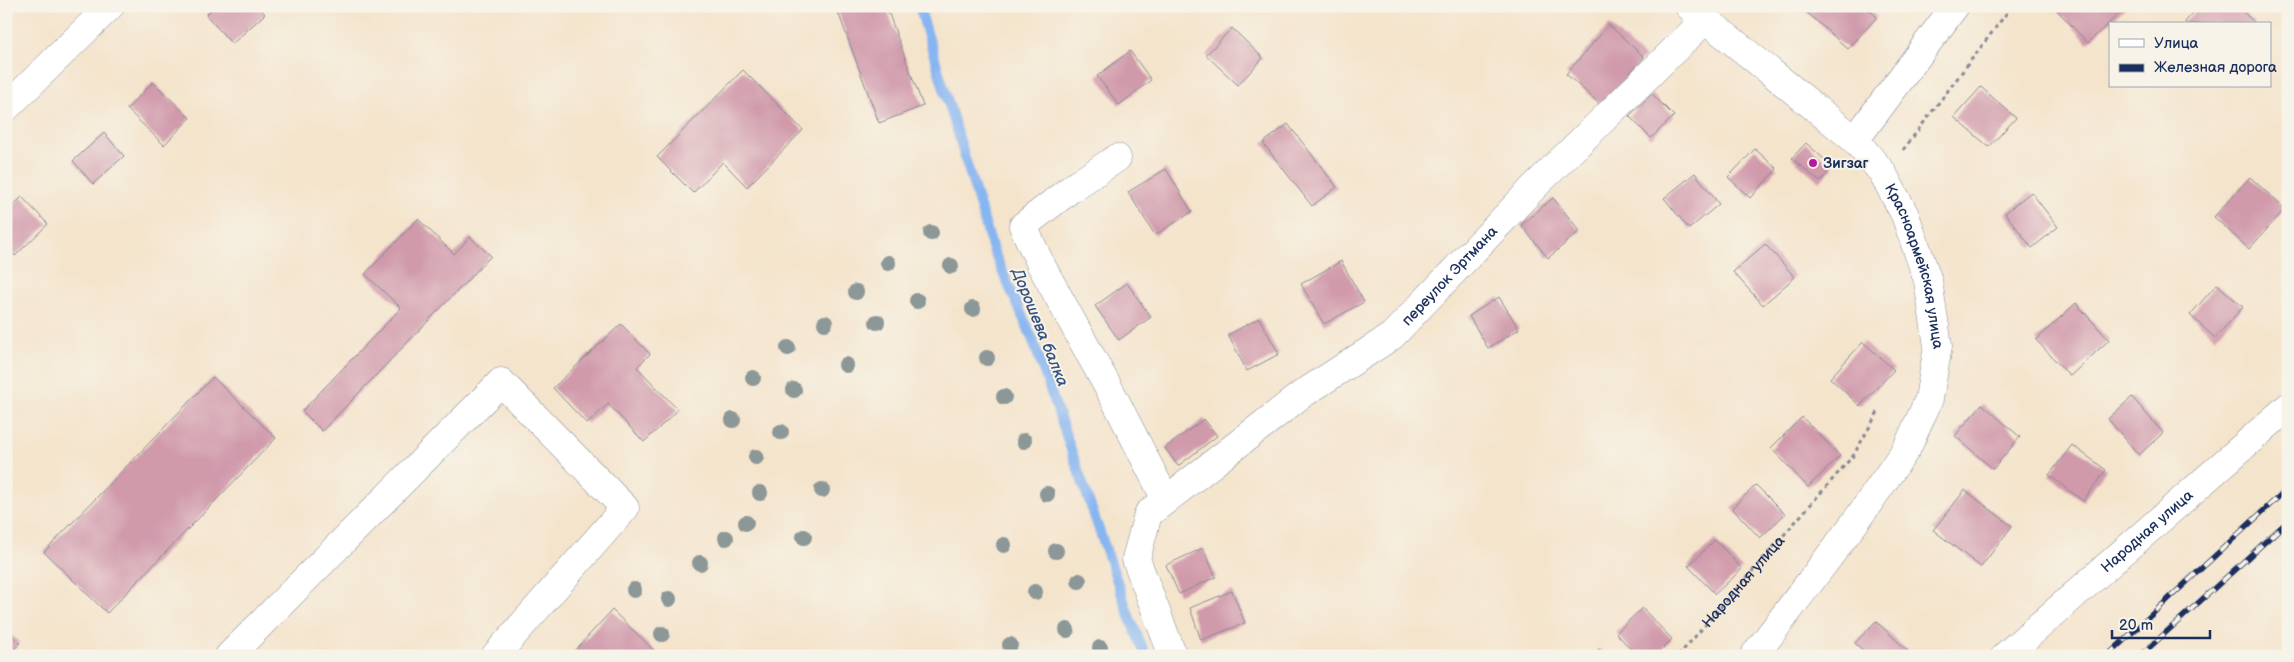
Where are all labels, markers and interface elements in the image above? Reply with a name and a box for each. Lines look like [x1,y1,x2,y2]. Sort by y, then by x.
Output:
legend [2109,22,2272,88]
text: Улица [2154,34,2199,53]
text: Железная дорога [2154,58,2277,77]
place label: Зигзаг [1823,154,1868,173]
marker: Зигзаг [1807,157,1819,169]
street label: Красноармейская улица [1880,180,1947,350]
street label: переулок Эртмана [1398,222,1502,330]
water label: Дорошева балка [1007,265,1072,389]
street label: Народная улица [2097,486,2197,577]
street label: Народная улица [1698,532,1789,632]
scale bar [2112,607,2209,639]
text: 20 m [2119,616,2153,635]

